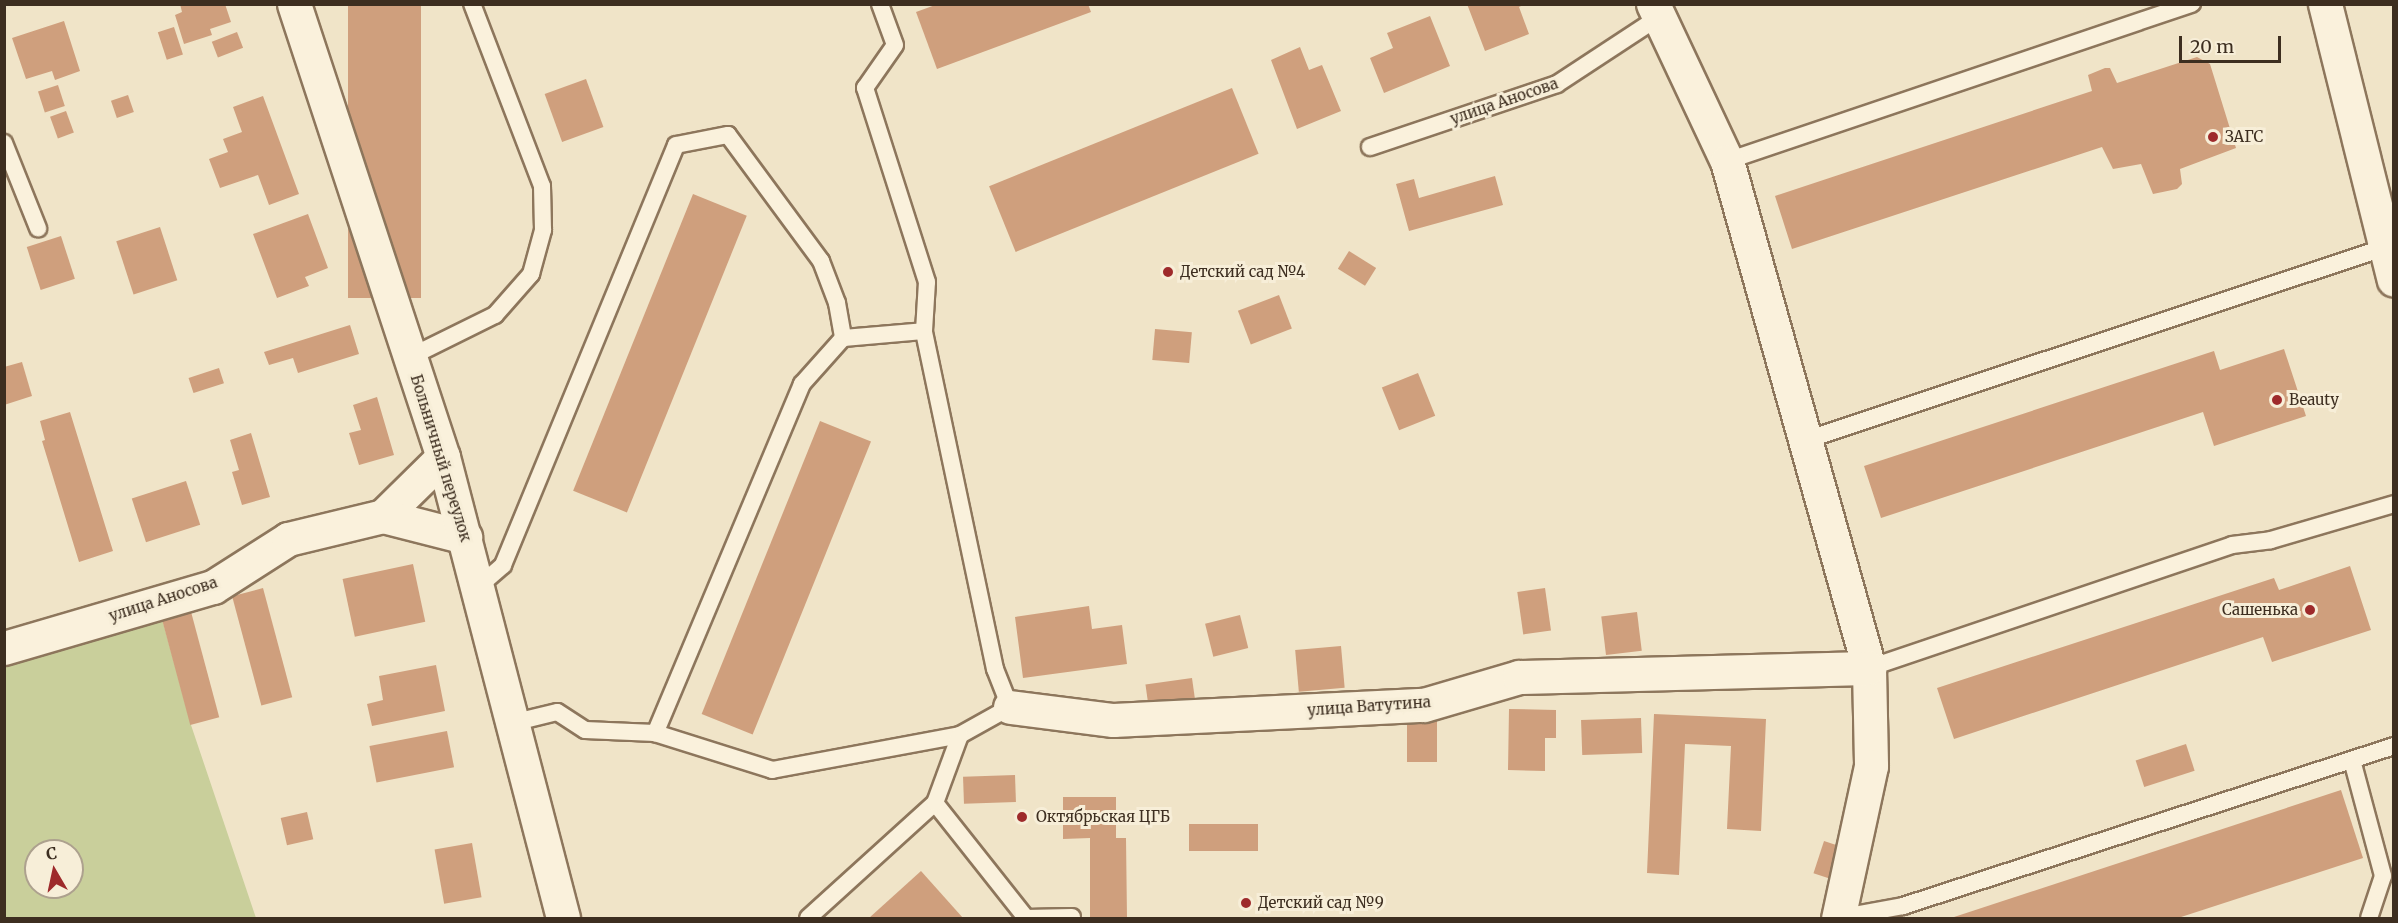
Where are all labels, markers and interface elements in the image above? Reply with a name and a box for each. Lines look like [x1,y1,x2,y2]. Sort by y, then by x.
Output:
scale bar [2182,24,2284,62]
text: 20 m [2190,35,2234,58]
street label: улица Аносова [1448,74,1560,128]
place label: ЗАГС [2225,128,2263,146]
marker: ЗАГС [2206,130,2220,144]
place label: Детский сад №4 [1180,263,1305,281]
marker: Детский сад №4 [1161,265,1175,279]
street label: Больничный переулок [407,372,475,544]
place label: Beauty [2289,391,2339,409]
marker: Beauty [2270,393,2284,407]
street label: улица Аносова [107,573,219,625]
place label: Сашенька [2222,601,2298,619]
marker: Сашенька [2303,603,2317,617]
street label: улица Ватутина [1307,693,1431,719]
marker: Октябрьская ЦГБ [1013,808,1031,826]
place label: Октябрьская ЦГБ [1036,808,1170,826]
north arrow [24,839,84,899]
text: С [45,842,58,864]
place label: Детский сад №9 [1258,894,1384,912]
marker: Детский сад №9 [1239,896,1253,910]

